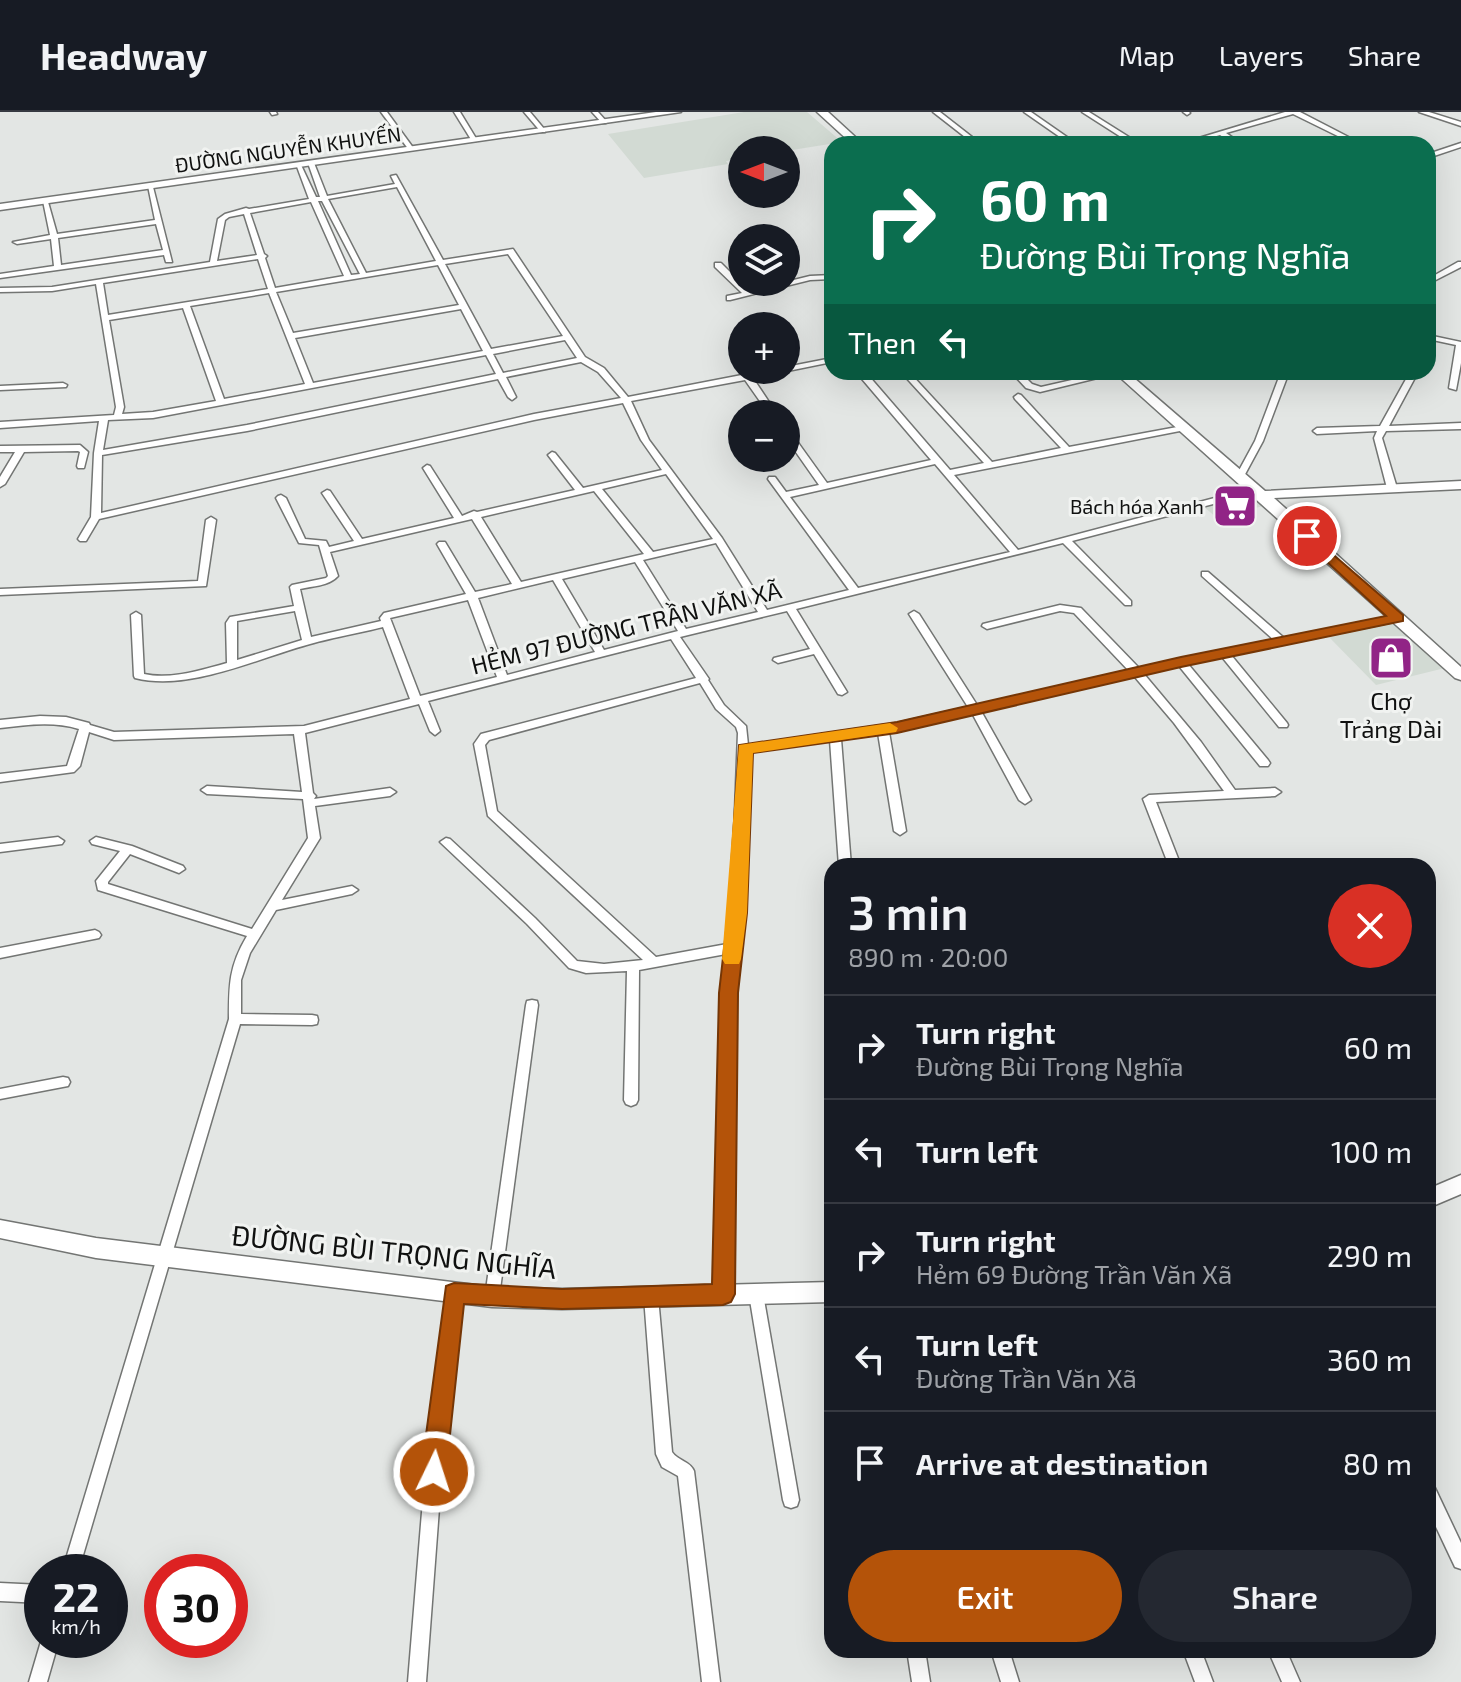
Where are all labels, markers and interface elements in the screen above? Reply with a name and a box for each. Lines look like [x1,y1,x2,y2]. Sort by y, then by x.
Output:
text: Headway [40,32,207,78]
text: Map [1119,38,1175,72]
text: Layers [1219,38,1304,72]
text: Share [1348,38,1421,72]
street label: ĐƯỜNG NGUYỄN KHUYẾN [173,120,403,177]
north arrow [728,136,800,208]
map controls [728,136,800,472]
text: 60 m [980,165,1110,232]
icon: right [848,168,952,272]
button: layers [728,224,800,296]
text: Đường Bùi Trọng Nghĩa [980,233,1351,276]
button: + [728,312,800,384]
icon: left [932,320,976,364]
text: Then [848,324,916,360]
button: − [728,400,800,472]
supermarket icon: Bách hóa Xanh [1211,482,1259,530]
place label: Bách hóa Xanh [1070,494,1204,518]
pin [1273,502,1341,570]
icon: arrive [1285,514,1329,558]
street label: HẺM 97 ĐƯỜNG TRẦN VĂN XÃ [468,574,784,680]
shop icon: Chợ Trảng Dài [1367,634,1415,682]
place label: Chợ Trảng Dài [1340,686,1442,743]
text: 3 min [848,882,969,940]
button: close [1328,884,1412,968]
text: 890 m · 20:00 [848,941,1008,972]
text: Turn right [916,1014,1056,1050]
icon: right [848,1025,892,1069]
text: 60 m [1344,1029,1412,1065]
text: Đường Bùi Trọng Nghĩa [916,1050,1184,1081]
icon: left [848,1129,892,1173]
text: Turn left [916,1133,1038,1169]
text: 100 m [1331,1133,1412,1169]
street label: ĐƯỜNG BÙI TRỌNG NGHĨA [230,1217,558,1285]
text: Turn right [916,1222,1056,1258]
icon: right [848,1233,892,1277]
text: 290 m [1327,1237,1412,1273]
text: Hẻm 69 Đường Trần Văn Xã [916,1258,1232,1289]
text: Turn left [916,1326,1038,1362]
icon: left [848,1337,892,1381]
text: 360 m [1327,1341,1412,1377]
text: Đường Trần Văn Xã [916,1362,1137,1393]
position arrow [392,1430,476,1514]
icon: arrive [848,1441,892,1485]
text: Arrive at destination [916,1445,1208,1481]
text: 80 m [1343,1445,1412,1481]
button: Exit [848,1550,1122,1642]
button: Share [1138,1550,1412,1642]
speed limit sign: 30 [144,1554,248,1658]
text: 22 [53,1572,99,1620]
text: km/h [51,1614,101,1638]

